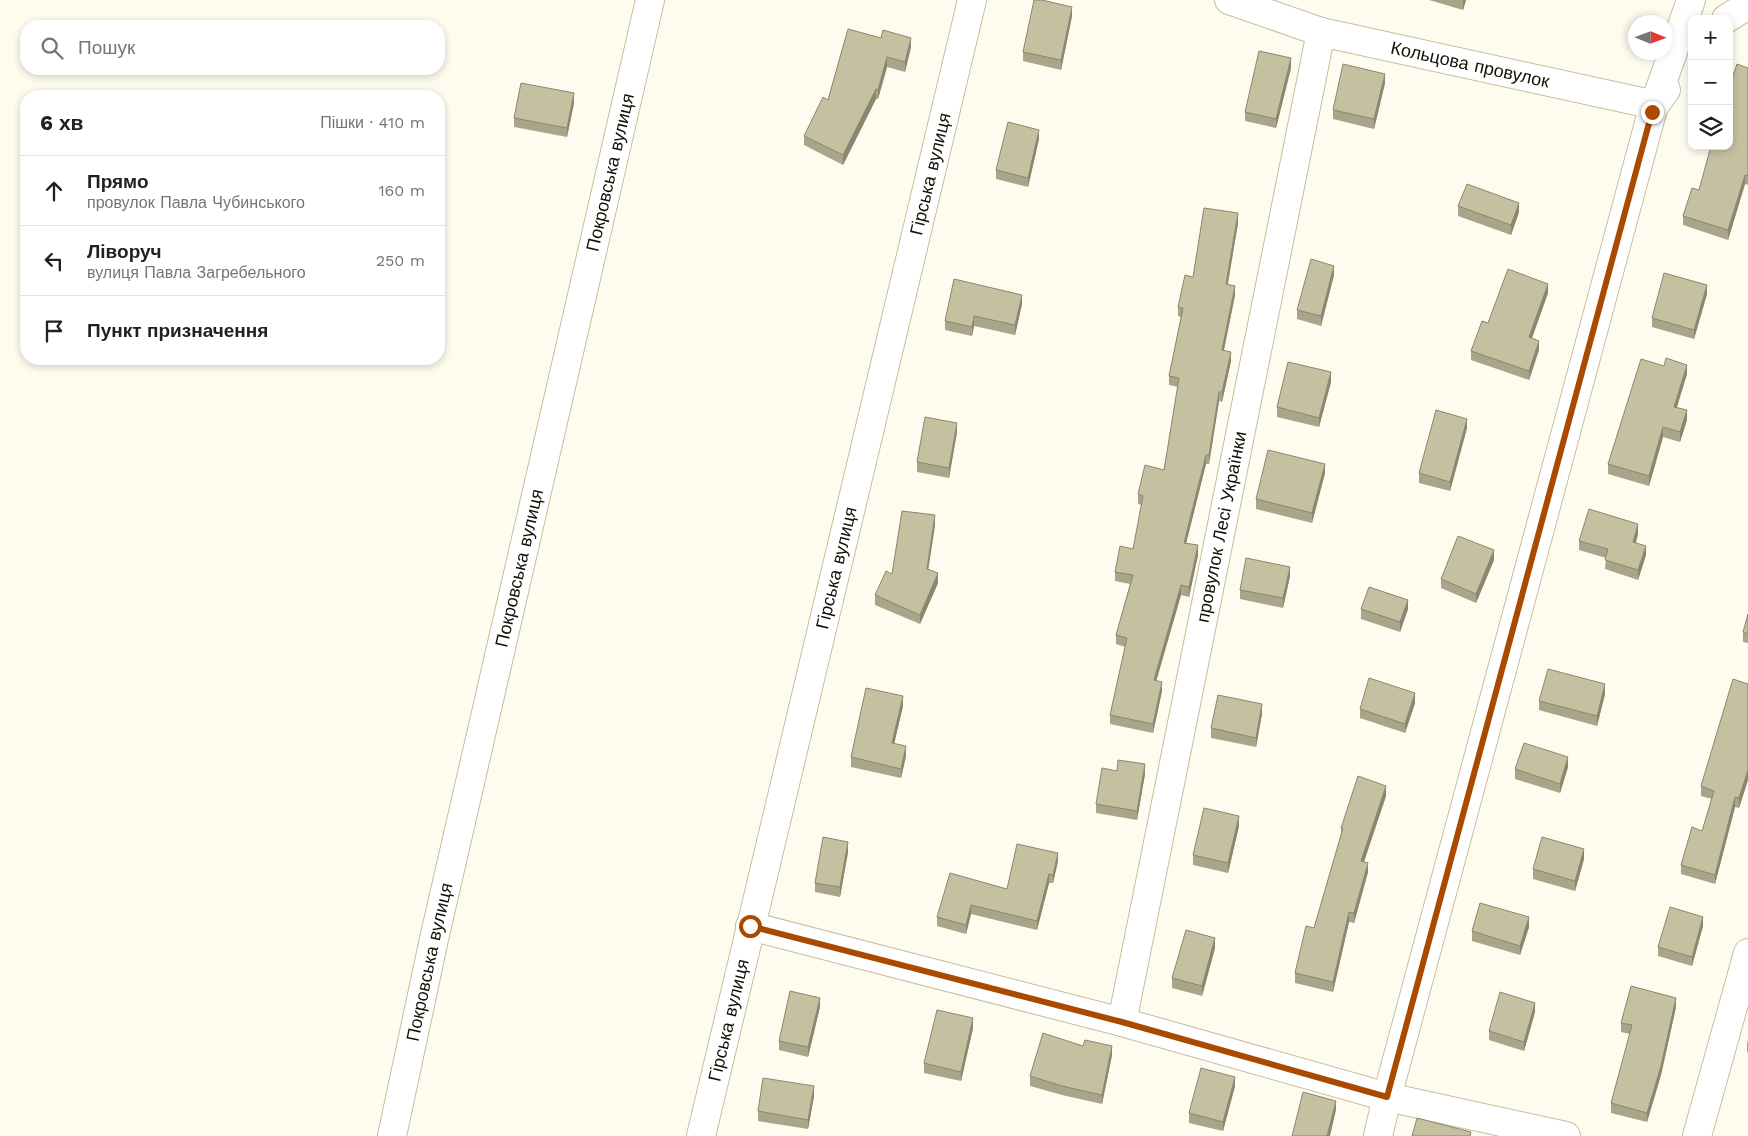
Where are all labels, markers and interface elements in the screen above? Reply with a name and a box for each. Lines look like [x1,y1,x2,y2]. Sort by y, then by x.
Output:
north arrow [1628,15,1673,60]
map controls [1688,15,1733,150]
button: + [1688,15,1733,60]
search box [20,20,445,75]
icon: search [38,34,66,62]
text: Пошук [78,36,135,59]
street label: Кольцова провулок [1389,37,1552,92]
button: − [1688,60,1733,105]
street label: Покровська вулиця [582,91,638,253]
route end [1641,101,1664,124]
button: layers [1688,105,1733,150]
text: 6 хв [40,110,84,135]
street label: Гірська вулиця [905,111,955,237]
text: Пішки · 410 m [320,113,425,132]
text: Прямо [87,170,149,193]
icon: ahead [40,177,68,205]
text: 160 m [378,181,425,200]
text: провулок Павла Чубинського [87,193,305,212]
text: Ліворуч [87,240,162,263]
icon: left [40,247,68,275]
text: 250 m [376,251,425,270]
text: вулиця Павла Загребельного [87,263,306,282]
icon: arrive [40,317,68,345]
text: Пункт призначення [87,319,268,342]
street label: провулок Лесі Українки [1192,429,1251,624]
street label: Покровська вулиця [490,487,547,649]
street label: Гірська вулиця [811,505,861,631]
street label: Покровська вулиця [402,881,457,1043]
route start [739,915,762,938]
street label: Гірська вулиця [703,957,753,1083]

